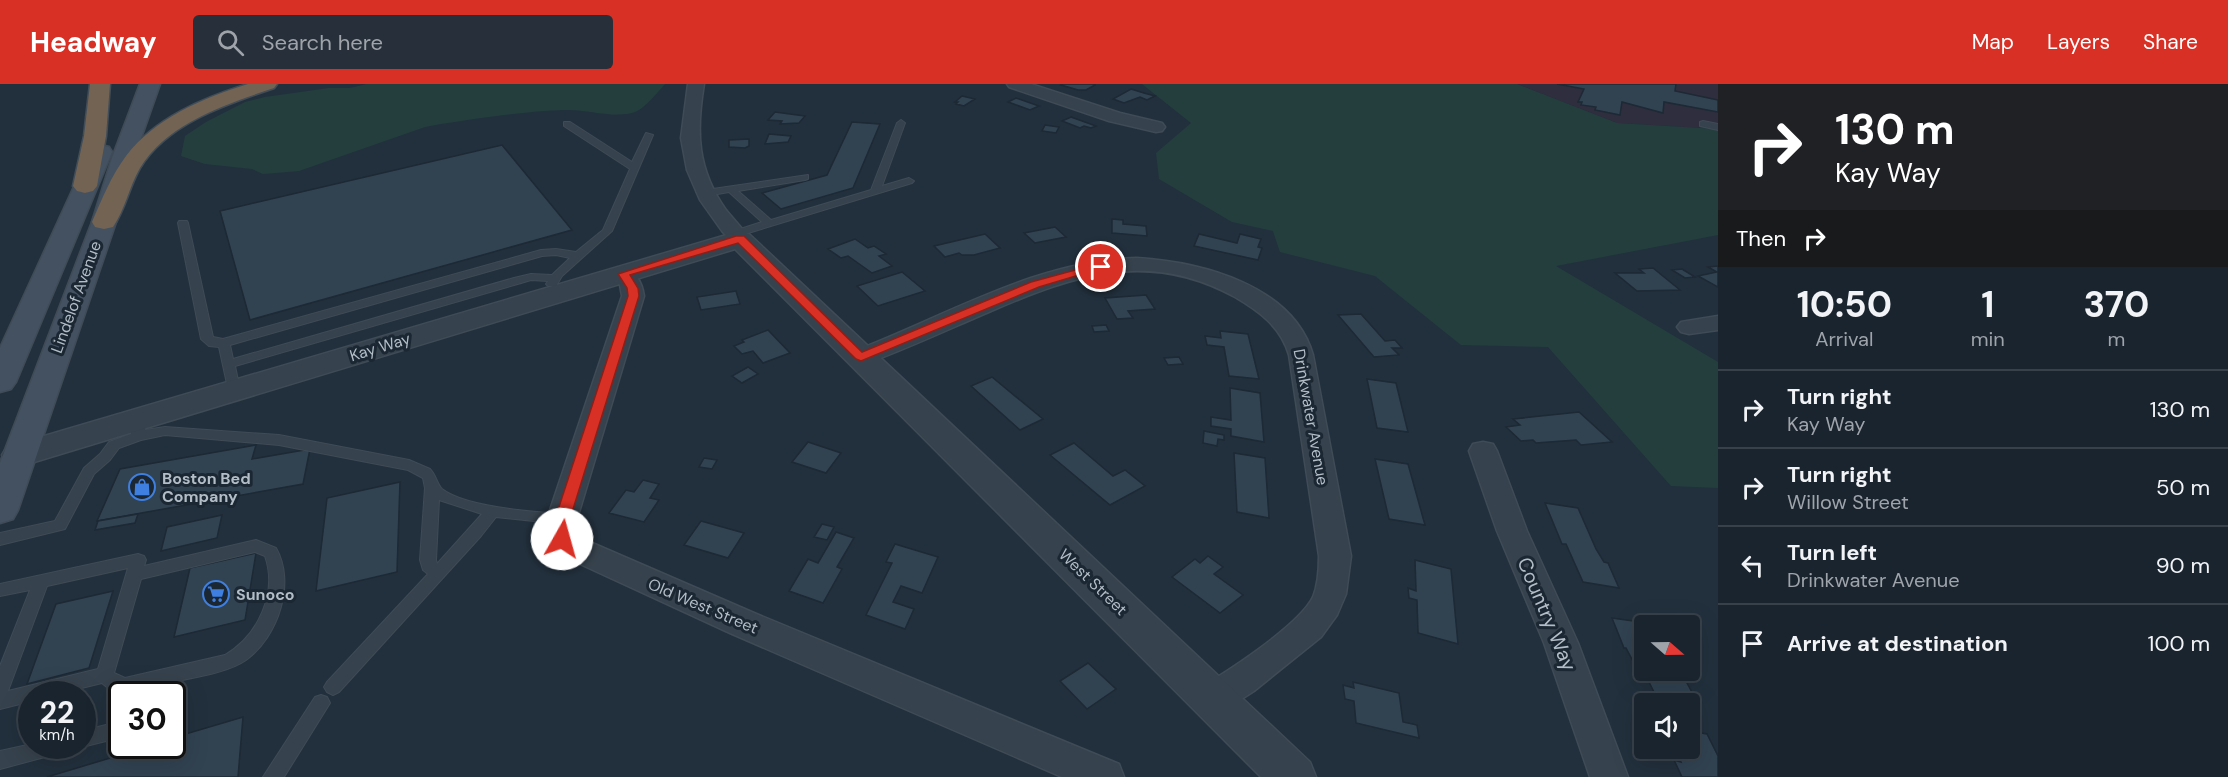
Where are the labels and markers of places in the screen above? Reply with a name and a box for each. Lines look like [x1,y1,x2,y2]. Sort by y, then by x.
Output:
pin [1075,241,1126,292]
place label: Boston Bed Company [162,468,251,507]
shop icon: Boston Bed Company [127,472,157,502]
supermarket icon: Sunoco [201,579,231,609]
place label: Sunoco [236,584,295,605]

